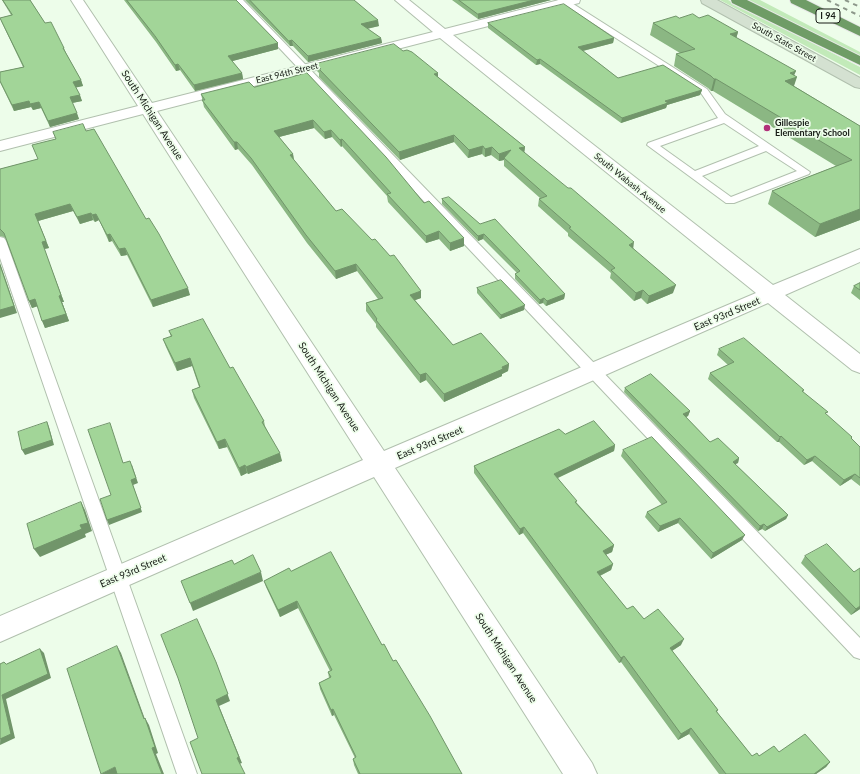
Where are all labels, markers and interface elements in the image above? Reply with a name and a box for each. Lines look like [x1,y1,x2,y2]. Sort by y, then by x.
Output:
road number: I 94 [816,9,840,23]
street label: South State Street [750,20,818,64]
street label: East 94th Street [255,60,319,86]
street label: South Michigan Avenue [119,68,185,162]
place label: Gillespie Elementary School [775,118,850,139]
marker: Gillespie Elementary School [762,123,772,133]
street label: South Wabash Avenue [592,151,668,215]
street label: East 93rd Street [692,295,762,333]
street label: South Michigan Avenue [296,340,362,434]
street label: East 93rd Street [395,424,465,462]
street label: East 93rd Street [98,552,168,590]
street label: South Michigan Avenue [473,611,539,705]

